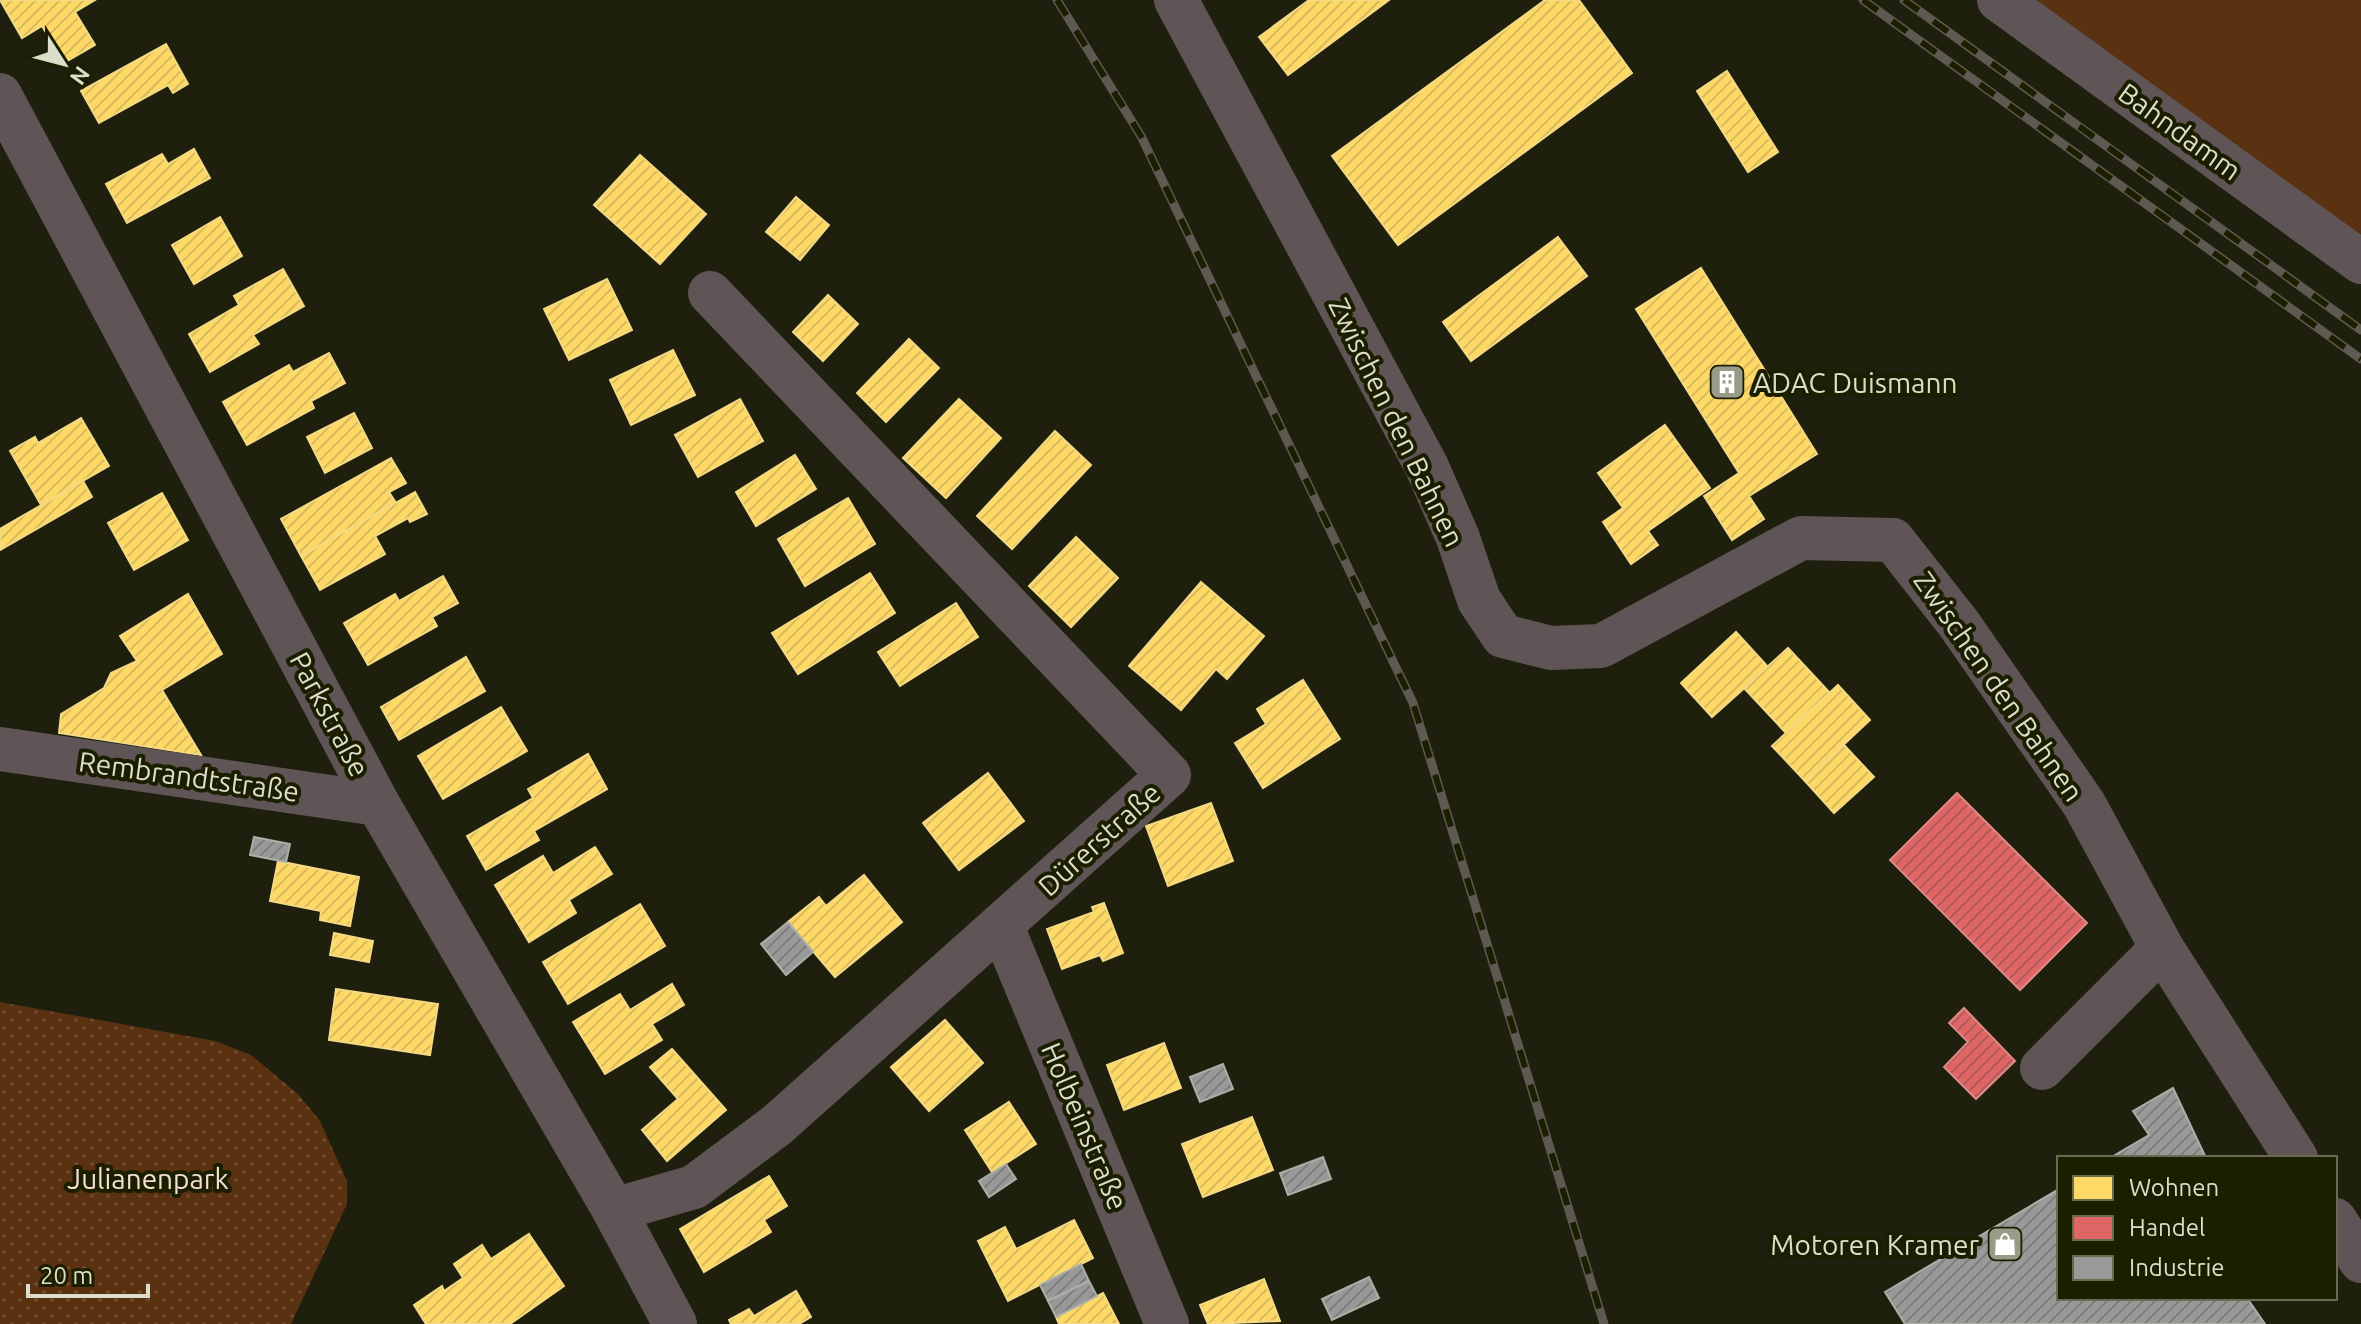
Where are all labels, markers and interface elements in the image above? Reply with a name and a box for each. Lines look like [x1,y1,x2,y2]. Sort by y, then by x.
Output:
north arrow [24,24,104,104]
text: N [66,62,96,90]
street label: Bahndamm [2113,76,2247,186]
street label: Zwischen den Bahnen [1323,293,1471,551]
building icon: ADAC Duismann [1708,363,1746,401]
place label: ADAC Duismann [1753,367,1957,398]
street label: Zwischen den Bahnen [1908,565,2090,807]
street label: Parkstraße [284,647,376,781]
street label: Rembrandtstraße [77,745,301,807]
street label: Dürerstraße [1032,776,1166,902]
street label: Holbeinstraße [1036,1038,1134,1214]
legend [2057,1156,2337,1300]
park label: Julianenpark [67,1163,229,1194]
text: Wohnen [2129,1174,2219,1201]
text: Handel [2129,1214,2205,1241]
shop icon: Motoren Kramer [1986,1225,2024,1263]
place label: Motoren Kramer [1770,1229,1979,1260]
scale bar [28,1248,148,1298]
text: Industrie [2129,1254,2225,1281]
text: 20 m [40,1262,93,1289]

